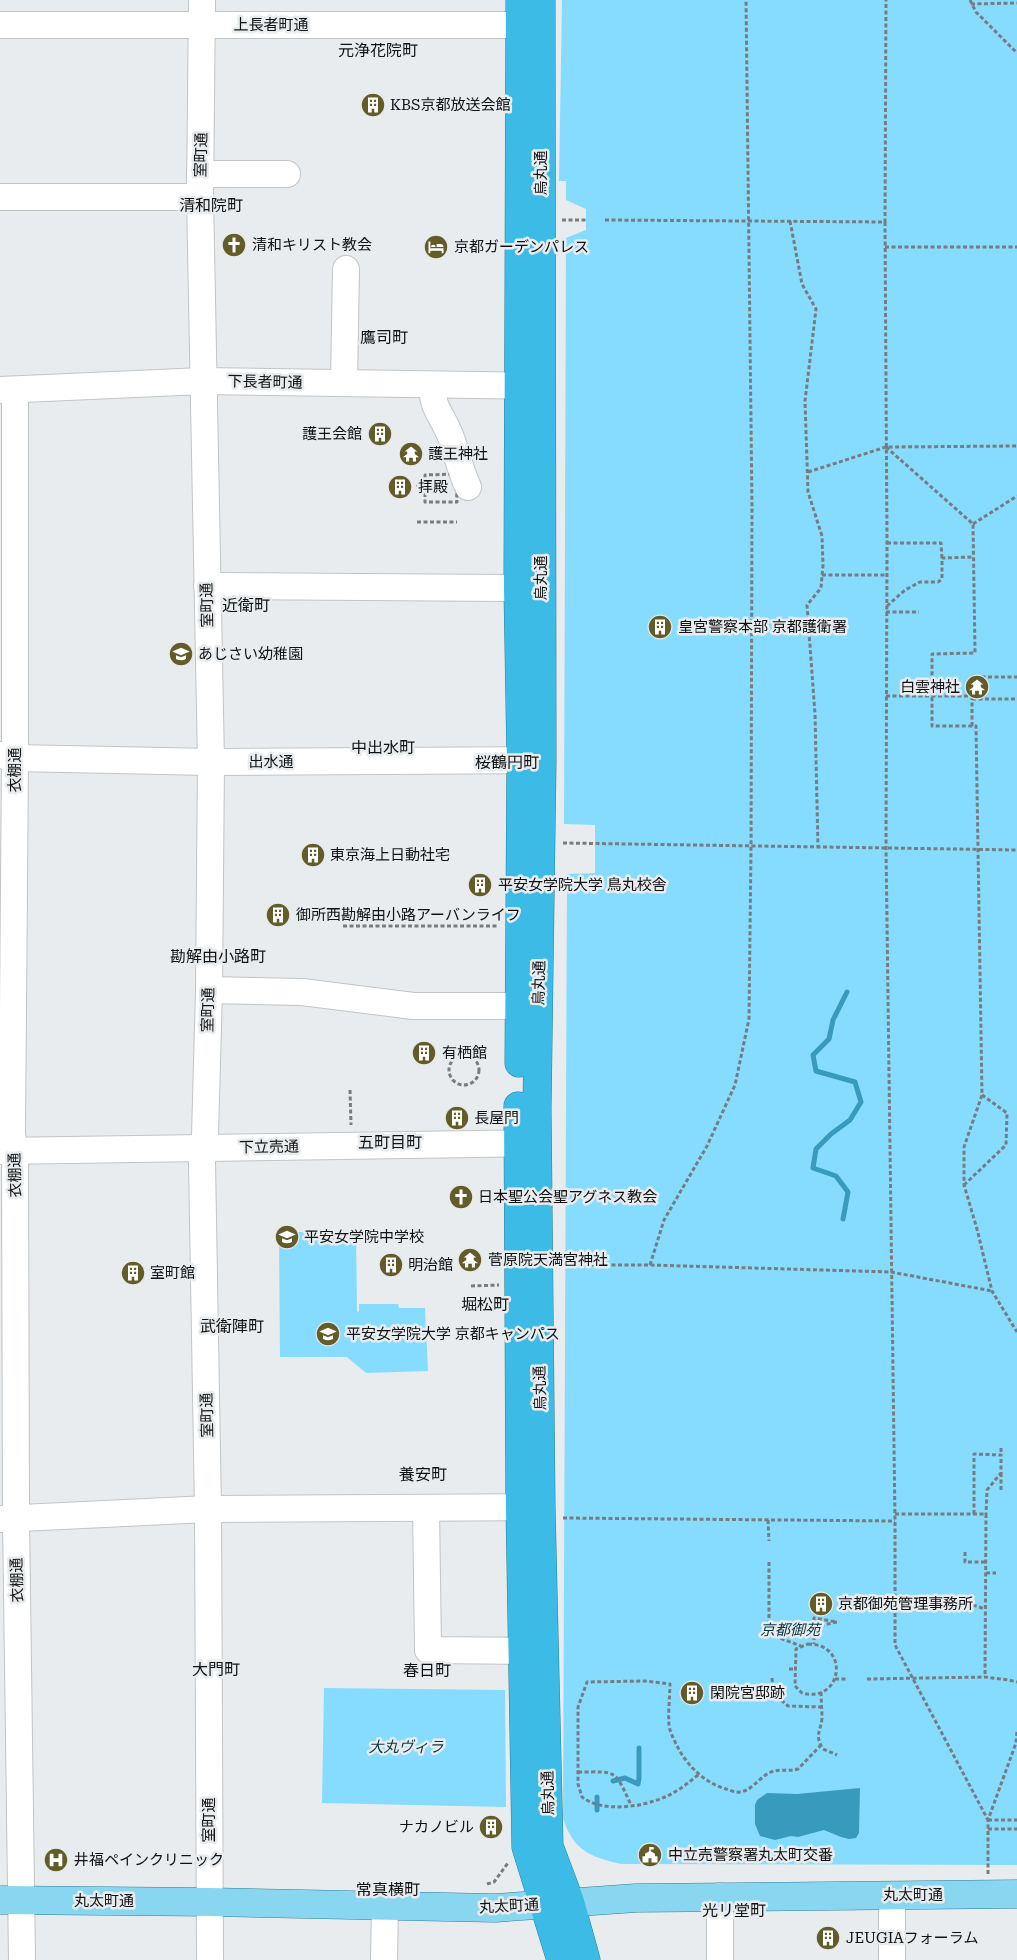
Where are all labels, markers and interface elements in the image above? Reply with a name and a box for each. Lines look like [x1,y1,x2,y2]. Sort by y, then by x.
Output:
street label: 上長者町通 [233,16,309,34]
district label: 元浄花院町 [338,41,418,60]
building icon: KBS京都放送会館 [360,92,386,118]
place label: KBS京都放送会館 [390,96,510,114]
street label: 室町通 [192,132,210,178]
street label: 烏丸通 [532,150,550,196]
district label: 清和院町 [179,196,243,215]
church icon: 清和キリスト教会 [221,232,247,258]
hotel icon: 京都ガーデンパレス [423,234,449,260]
place label: 清和キリスト教会 [252,236,372,254]
place label: 京都ガーデンパレス [454,238,589,256]
district label: 鷹司町 [360,328,408,347]
street label: 下長者町通 [227,372,303,392]
building icon: 護王会館 [367,421,393,447]
place label: 護王会館 [302,425,362,443]
temple icon: 護王神社 [398,441,424,467]
place label: 護王神社 [428,445,488,463]
building icon: 拝殿 [387,474,413,500]
place label: 拝殿 [418,478,448,496]
street label: 烏丸通 [532,555,550,601]
street label: 室町通 [198,582,216,628]
district label: 近衛町 [222,596,270,615]
building icon: 皇宮警察本部 京都護衛署 [647,614,673,640]
place label: 皇宮警察本部 京都護衛署 [678,618,847,636]
school or university icon: あじさい幼稚園 [168,641,194,667]
place label: あじさい幼稚園 [198,645,303,663]
temple icon: 白雲神社 [964,674,990,700]
place label: 白雲神社 [900,678,960,696]
district label: 中出水町 [351,738,415,757]
street label: 衣棚通 [6,747,24,793]
street label: 出水通 [248,753,294,771]
district label: 桜鶴円町 [475,753,539,772]
building icon: 東京海上日動社宅 [300,842,326,868]
place label: 東京海上日動社宅 [330,846,450,864]
building icon: 平安女学院大学 鳥丸校舎 [467,872,493,898]
place label: 平安女学院大学 鳥丸校舎 [498,876,667,894]
building icon: 御所西勘解由小路アーバンライフ [265,902,291,928]
place label: 御所西勘解由小路アーバンライフ [296,906,521,924]
district label: 勘解由小路町 [170,947,266,966]
street label: 烏丸通 [530,960,548,1006]
street label: 室町通 [199,987,217,1033]
building icon: 有栖館 [411,1040,437,1066]
place label: 有栖館 [442,1044,487,1062]
building icon: 長屋門 [444,1105,470,1131]
place label: 長屋門 [474,1109,519,1127]
district label: 五町目町 [358,1133,422,1152]
street label: 下立売通 [239,1137,299,1157]
street label: 衣棚通 [6,1152,24,1198]
church icon: 日本聖公会聖アグネス教会 [448,1184,474,1210]
place label: 日本聖公会聖アグネス教会 [478,1188,657,1206]
school or university icon: 平安女学院中学校 [274,1224,300,1250]
place label: 平安女学院中学校 [304,1228,424,1246]
temple icon: 菅原院天満宮神社 [457,1247,483,1273]
place label: 菅原院天満宮神社 [488,1251,608,1269]
building icon: 明治館 [378,1252,404,1278]
place label: 明治館 [408,1256,453,1274]
building icon: 室町館 [120,1260,146,1286]
place label: 室町館 [150,1264,195,1282]
district label: 堀松町 [461,1295,509,1314]
district label: 武衛陣町 [200,1317,264,1336]
school or university icon: 平安女学院大学 京都キャンパス [315,1321,341,1347]
place label: 平安女学院大学 京都キャンパス [346,1325,560,1343]
street label: 烏丸通 [531,1365,549,1411]
street label: 室町通 [198,1392,216,1438]
district label: 養安町 [399,1465,447,1484]
street label: 衣棚通 [8,1557,26,1603]
building icon: 京都御苑管理事務所 [808,1591,834,1617]
place label: 京都御苑管理事務所 [838,1595,973,1613]
park label: 京都御苑 [760,1621,822,1639]
district label: 大門町 [192,1660,240,1679]
district label: 春日町 [403,1661,451,1680]
building icon: 閑院宮邸跡 [679,1680,705,1706]
place label: 閑院宮邸跡 [710,1684,785,1702]
park label: 大丸ヴィラ [368,1738,444,1756]
street label: 烏丸通 [539,1770,557,1816]
street label: 室町通 [200,1797,218,1843]
building icon: ナカノビル [478,1814,504,1840]
place label: ナカノビル [399,1818,474,1836]
public building icon: 中立売警察署丸太町交番 [637,1842,663,1868]
place label: 中立売警察署丸太町交番 [668,1846,833,1864]
hospital icon: 井福ペインクリニック [43,1847,69,1873]
place label: 井福ペインクリニック [74,1851,224,1869]
district label: 常真横町 [356,1880,420,1899]
street label: 丸太町通 [883,1886,943,1904]
street label: 丸太町通 [74,1892,134,1910]
street label: 丸太町通 [479,1895,539,1917]
district label: 光リ堂町 [702,1901,766,1920]
building icon: JEUGIAフォーラム [815,1925,841,1951]
place label: JEUGIAフォーラム [846,1929,978,1947]

